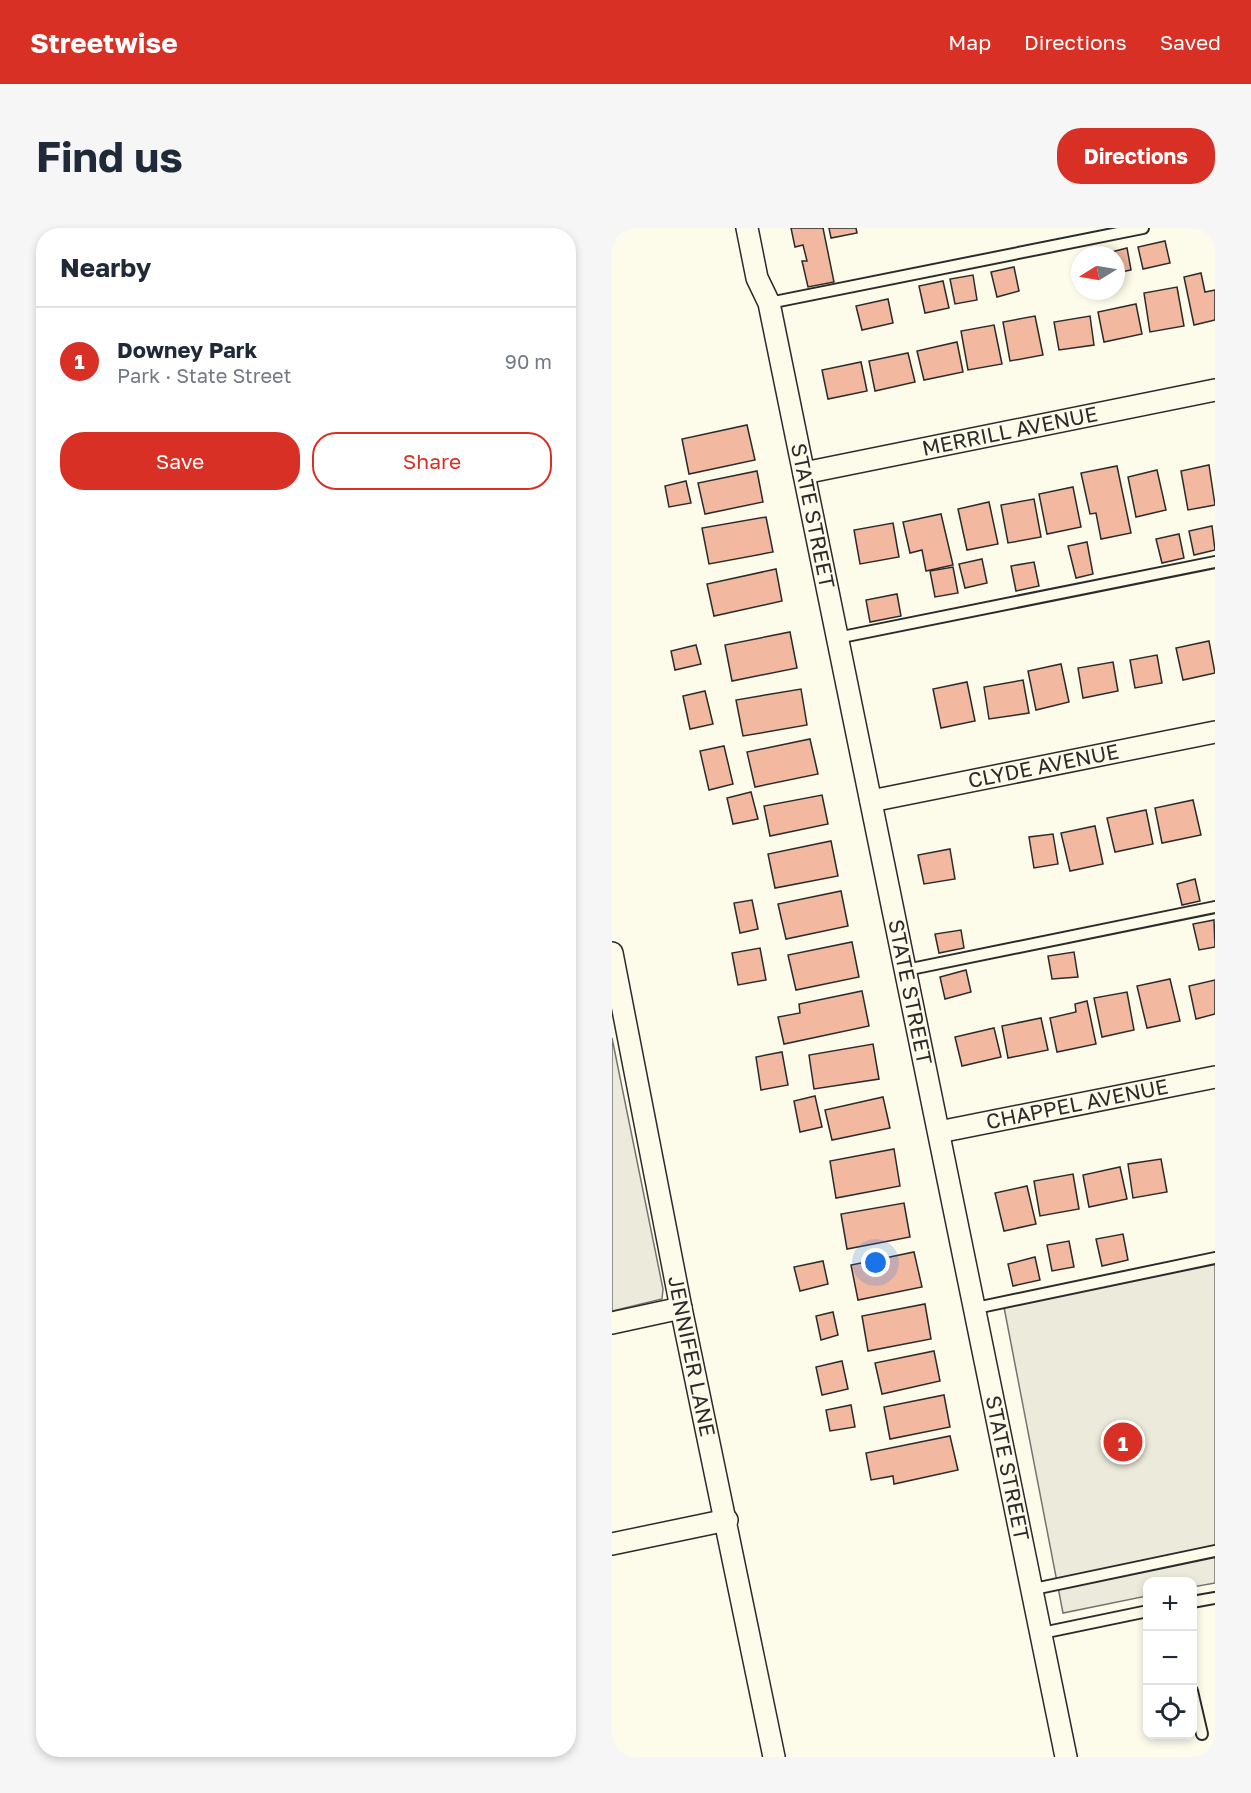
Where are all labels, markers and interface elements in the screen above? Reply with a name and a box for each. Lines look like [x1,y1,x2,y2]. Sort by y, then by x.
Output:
text: Streetwise [30,26,178,59]
text: Map [948,29,991,55]
text: Directions [1024,29,1127,55]
text: Saved [1160,29,1221,55]
button: Directions [1057,128,1215,184]
text: Find us [36,131,183,181]
north arrow [1071,246,1125,300]
text: Nearby [60,252,151,283]
text: Downey Park [117,336,257,363]
text: 1 [74,349,85,373]
text: 90 m [505,349,552,373]
text: Park · State Street [117,363,292,387]
street label: MERRILL AVENUE [920,400,1100,461]
button: Save [60,432,300,490]
button: Share [312,432,552,490]
street label: STATE STREET [786,441,841,591]
street label: CLYDE AVENUE [966,738,1121,793]
street label: STATE STREET [883,917,938,1067]
street label: CHAPPEL AVENUE [984,1073,1170,1134]
your location [861,1248,890,1277]
street label: JENNIFER LANE [663,1274,721,1439]
street label: STATE STREET [980,1393,1035,1543]
pin: 1 [1104,1420,1142,1464]
map controls [1143,1577,1197,1739]
button: + [1143,1577,1197,1631]
button: − [1143,1631,1197,1685]
button: locate [1143,1685,1197,1739]

